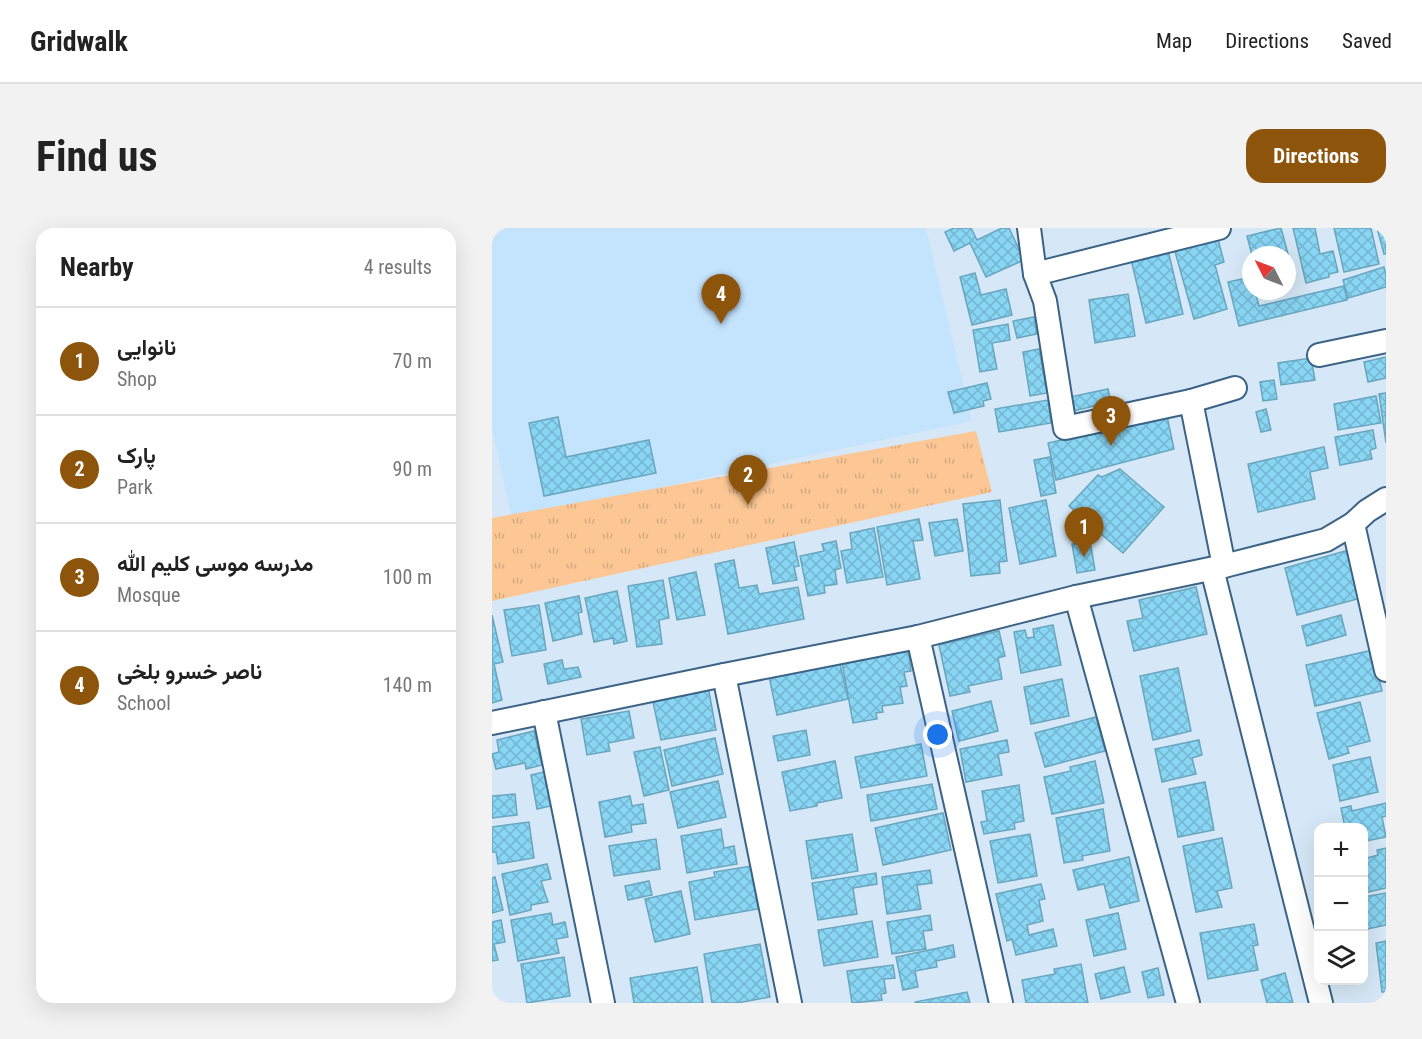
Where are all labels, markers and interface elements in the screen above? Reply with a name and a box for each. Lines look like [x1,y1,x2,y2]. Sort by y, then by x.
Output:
text: Gridwalk [30,25,128,58]
text: Map [1156,29,1192,53]
text: Directions [1225,29,1309,53]
text: Saved [1342,29,1392,53]
button: Directions [1246,129,1386,183]
text: Find us [36,132,157,181]
north arrow [1242,246,1296,300]
text: Nearby [60,252,134,282]
text: 4 results [364,255,432,279]
pin: 4 [702,274,740,324]
text: نانوایی [117,335,176,360]
text: 1 [74,349,85,373]
text: 70 m [393,349,432,373]
text: Shop [117,367,157,391]
pin: 3 [1092,396,1130,446]
text: پارک [117,443,156,468]
pin: 2 [728,456,768,505]
text: 2 [74,457,85,481]
text: 90 m [393,457,432,481]
text: Park [117,475,153,499]
pin: 1 [1064,508,1104,557]
text: مدرسه موسی کلیم الله [117,551,314,576]
text: 3 [74,565,85,589]
text: 100 m [383,565,432,589]
text: Mosque [117,583,180,607]
text: ناصر خسرو بلخی [117,659,262,684]
text: 4 [74,673,85,697]
text: 140 m [383,673,432,697]
text: School [117,691,171,715]
your location [923,720,952,749]
map controls [1314,823,1368,985]
button: + [1314,823,1368,877]
button: − [1314,877,1368,931]
button: layers [1314,931,1368,985]

